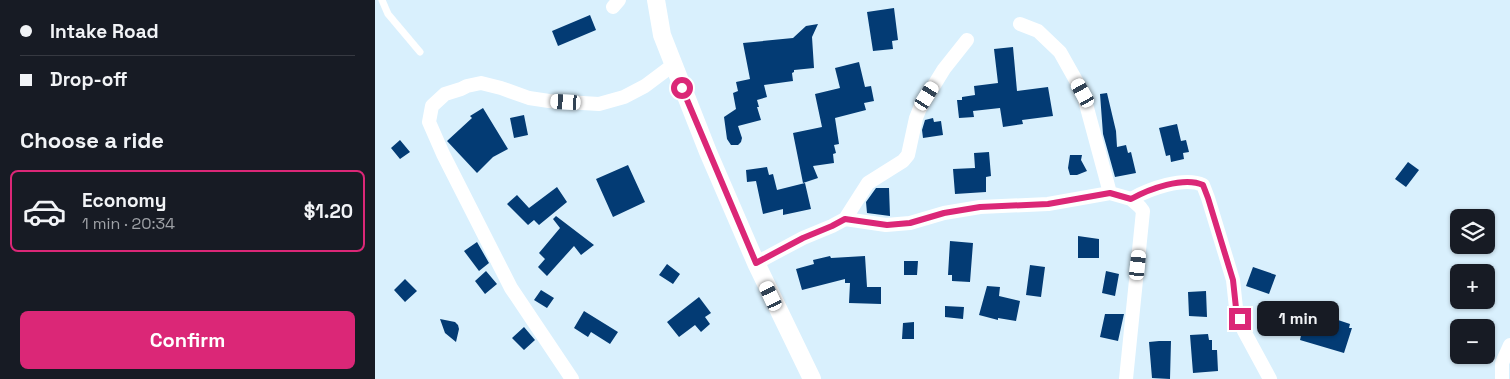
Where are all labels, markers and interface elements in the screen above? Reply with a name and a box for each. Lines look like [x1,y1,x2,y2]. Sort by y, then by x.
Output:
text: Intake Road [50,19,159,44]
text: Drop-off [50,67,128,92]
car [1069,76,1096,110]
route start [671,77,693,99]
car [912,79,941,113]
car [550,94,581,110]
text: Choose a ride [20,126,164,154]
text: Economy [82,188,166,213]
icon: car [22,189,67,234]
text: $1.20 [304,199,353,224]
map controls [1450,209,1495,364]
button: layers [1450,209,1495,254]
text: 1 min · 20:34 [82,213,175,234]
car [1128,249,1147,281]
button: + [1450,264,1495,309]
car [757,279,784,313]
callout: 1 min [1257,302,1340,336]
route end [1229,308,1251,330]
text: 1 min [1278,308,1318,329]
button: Confirm [20,311,355,369]
button: − [1450,319,1495,364]

